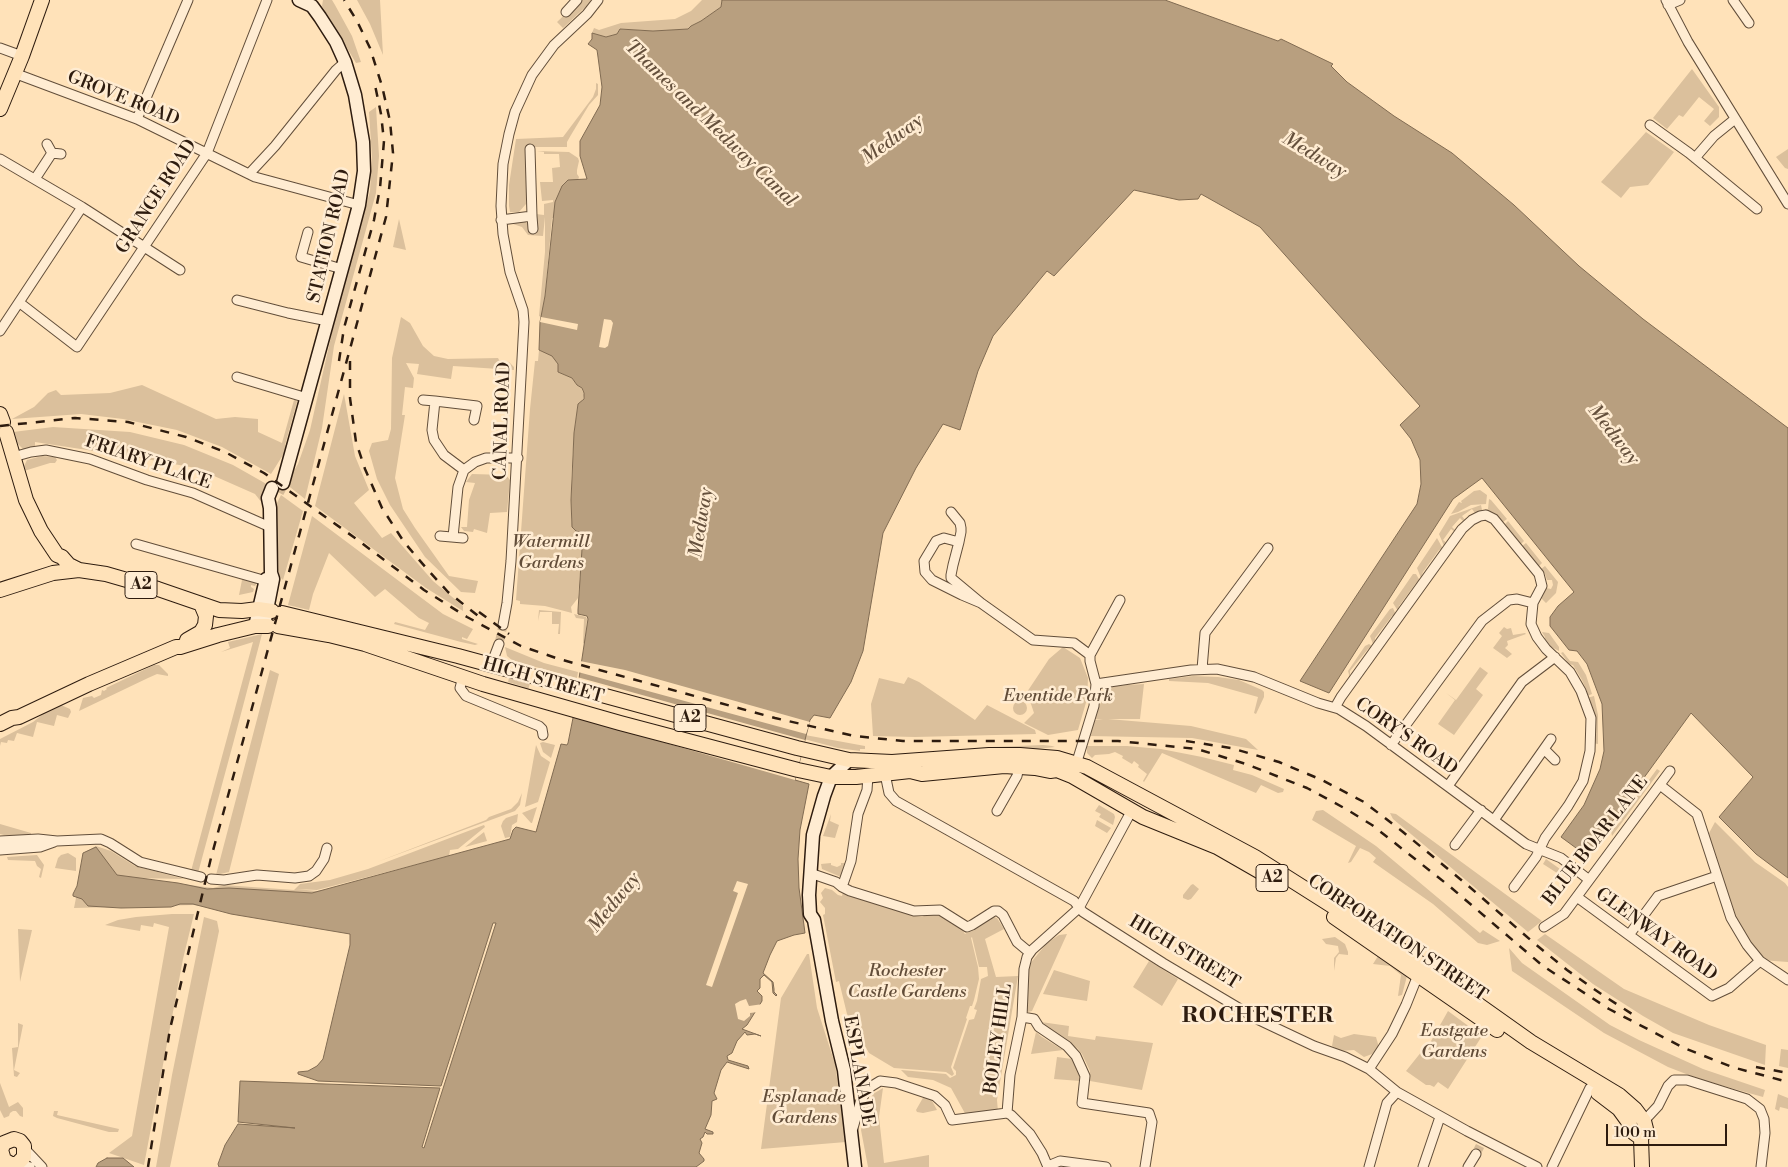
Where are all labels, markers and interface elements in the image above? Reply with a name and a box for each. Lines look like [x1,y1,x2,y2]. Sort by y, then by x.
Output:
water label: Thames and Medway Canal [619,36,801,212]
street label: GROVE ROAD [64,67,182,131]
water label: Medway [858,110,928,170]
water label: Medway [1278,128,1350,184]
street label: GRANGE ROAD [112,136,202,258]
street label: STATION ROAD [304,167,356,305]
street label: CANAL ROAD [490,362,516,480]
water label: Medway [1582,400,1644,470]
street label: FRIARY PLACE [82,431,214,495]
water label: Medway [685,486,719,560]
park label: Watermill Gardens [512,532,590,574]
road number: A2 [125,572,157,598]
street label: HIGH STREET [480,653,606,709]
park label: Eventide Park [1003,686,1113,708]
street label: CORY'S ROAD [1351,694,1461,780]
road number: A2 [674,704,706,731]
street label: BLUE BOAR LANE [1539,772,1653,910]
road number: A2 [1256,864,1288,891]
water label: Medway [584,868,646,938]
street label: CORPORATION STREET [1303,871,1491,1007]
street label: GLENWAY ROAD [1591,884,1721,986]
street label: HIGH STREET [1125,911,1243,995]
park label: Rochester Castle Gardens [848,961,966,1004]
street label: BOLEY HILL [981,982,1017,1096]
district label: ROCHESTER [1181,1004,1335,1030]
street label: ESPLANADE [838,1014,878,1128]
park label: Eastgate Gardens [1420,1021,1488,1064]
park label: Esplanade Gardens [762,1087,846,1130]
scale bar [1608,1114,1729,1146]
text: 100 m [1614,1123,1656,1142]

